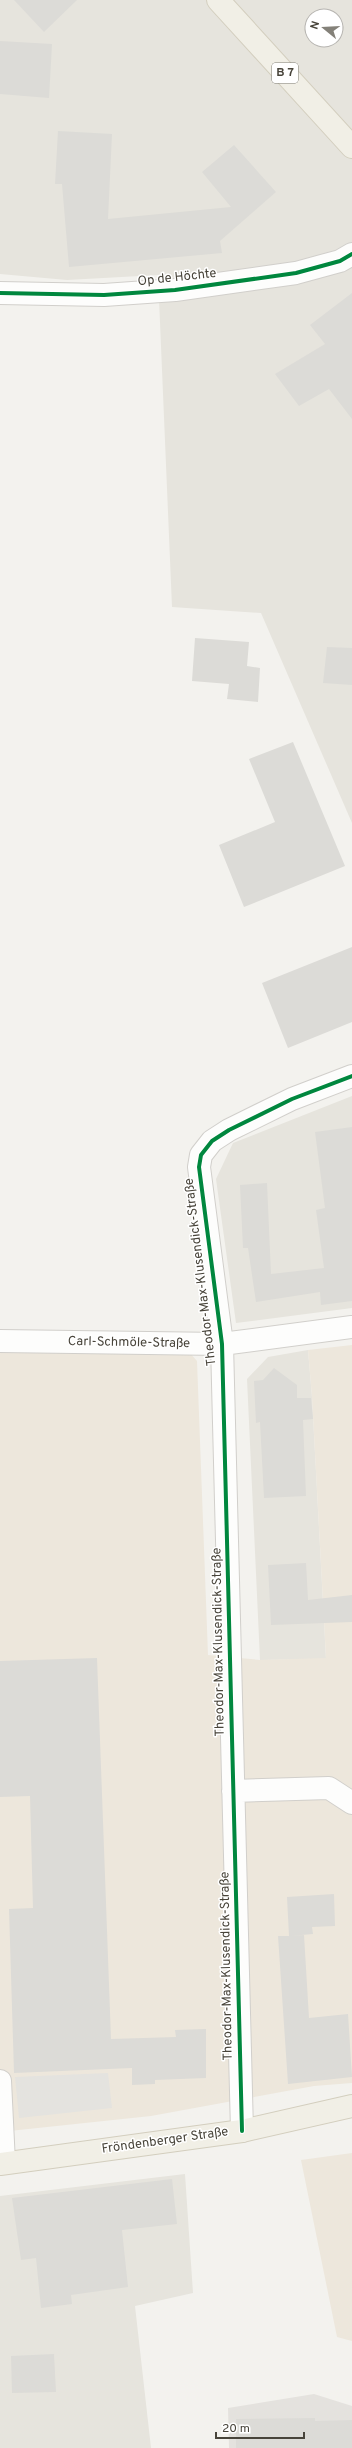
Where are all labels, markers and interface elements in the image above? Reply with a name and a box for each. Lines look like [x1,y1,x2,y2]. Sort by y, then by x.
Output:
north arrow [304,8,344,48]
text: N [308,19,323,31]
road number: B 7 [272,63,298,83]
street label: Op de Höchte [137,266,217,290]
street label: Theodor-Max-Klusendick-Straße [182,1177,220,1367]
street label: Carl-Schmöle-Straße [68,1334,190,1352]
street label: Theodor-Max-Klusendick-Straße [209,1547,229,1737]
street label: Theodor-Max-Klusendick-Straße [217,1871,237,2061]
street label: Fröndenberger Straße [101,2124,229,2158]
scale bar [216,2414,304,2440]
text: 20 m [222,2421,250,2437]

